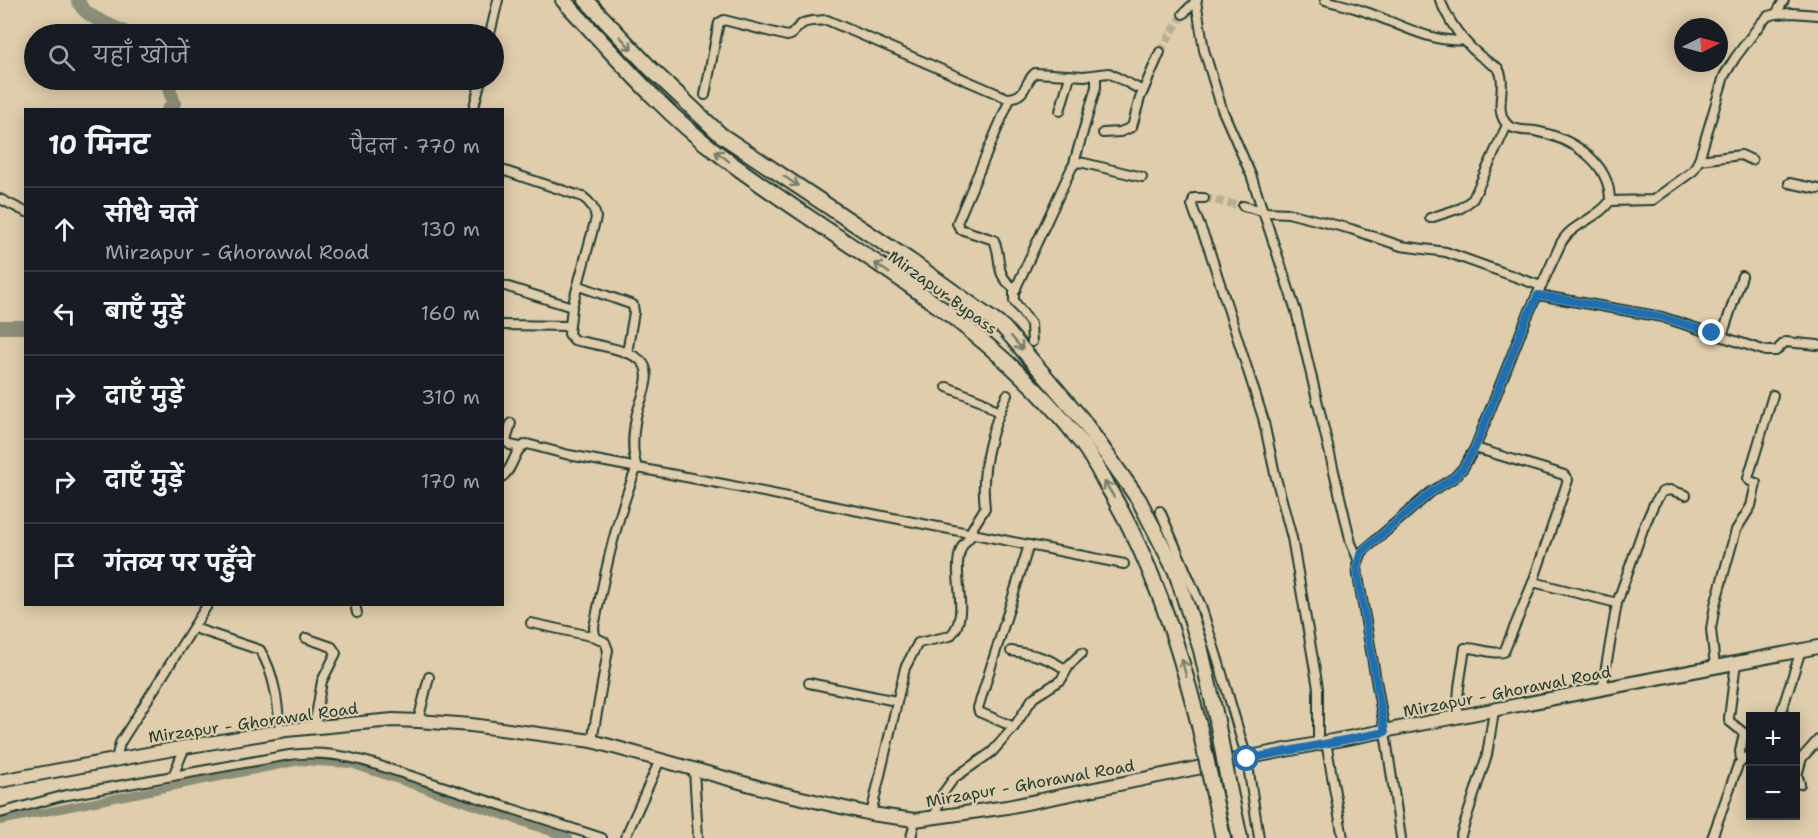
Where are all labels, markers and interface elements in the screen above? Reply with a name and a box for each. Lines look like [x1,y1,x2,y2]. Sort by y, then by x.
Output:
north arrow [1674,18,1728,72]
search box [24,24,504,90]
one-way arrow [619,35,633,50]
icon: search [45,41,78,74]
text: यहाँ खोजें [93,41,189,70]
text: 10 मिनट [48,127,149,162]
text: पैदल · 770 m [350,133,480,159]
one-way arrow [714,150,730,162]
one-way arrow [782,175,799,187]
text: सीधे चलें [105,200,197,229]
icon: ahead [48,213,81,246]
text: 130 m [421,216,480,242]
text: Mirzapur - Ghorawal Road [105,239,369,265]
street label: Mirzapur Bypass [884,246,1002,339]
one-way arrow [874,262,890,274]
icon: left [48,297,81,330]
text: बाएँ मुड़ें [105,297,184,326]
text: 160 m [421,300,480,326]
route end [1698,319,1724,345]
one-way arrow [1010,335,1024,350]
icon: right [48,381,81,414]
text: दाएँ मुड़ें [105,381,184,410]
text: 310 m [421,384,480,410]
icon: right [48,465,81,498]
text: दाएँ मुड़ें [105,465,184,494]
text: 170 m [421,468,480,494]
one-way arrow [1103,481,1115,498]
icon: arrive [48,549,81,582]
text: गंतव्य पर पहुँचे [105,549,254,578]
one-way arrow [1178,659,1190,678]
street label: Mirzapur - Ghorawal Road [1401,661,1613,722]
street label: Mirzapur - Ghorawal Road [147,697,359,748]
map controls [1746,712,1800,820]
button: + [1746,712,1800,766]
route start [1233,745,1259,771]
street label: Mirzapur - Ghorawal Road [924,755,1136,812]
button: − [1746,766,1800,820]

